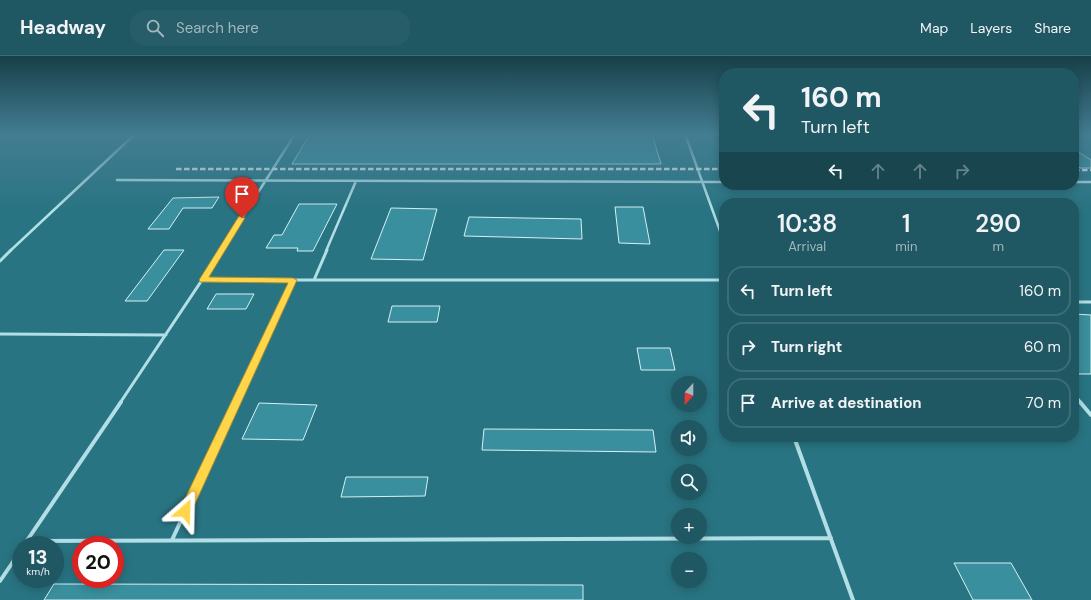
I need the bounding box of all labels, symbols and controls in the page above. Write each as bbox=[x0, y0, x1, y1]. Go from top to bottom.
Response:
search box bbox=[130, 10, 410, 46]
text: Headway bbox=[20, 15, 106, 40]
icon: search bbox=[144, 17, 166, 39]
text: Search here bbox=[176, 18, 259, 38]
text: Map bbox=[920, 19, 948, 37]
text: Layers bbox=[970, 19, 1012, 37]
text: Share bbox=[1034, 19, 1071, 37]
text: 160 m bbox=[801, 79, 882, 116]
icon: left bbox=[735, 84, 787, 136]
text: Turn left bbox=[801, 115, 870, 139]
icon: left bbox=[825, 160, 847, 182]
icon: ahead bbox=[867, 160, 889, 182]
icon: ahead bbox=[909, 160, 931, 182]
icon: right bbox=[951, 160, 973, 182]
pin bbox=[225, 177, 259, 218]
icon: arrive bbox=[231, 183, 253, 205]
text: 10:38 bbox=[777, 208, 837, 239]
text: 1 bbox=[902, 208, 910, 239]
text: 290 bbox=[975, 208, 1021, 239]
text: Arrival bbox=[788, 238, 826, 255]
text: min bbox=[895, 238, 917, 255]
text: m bbox=[992, 238, 1004, 255]
icon: left bbox=[737, 280, 759, 302]
text: Turn left bbox=[771, 281, 832, 301]
text: 160 m bbox=[1019, 281, 1061, 301]
icon: right bbox=[737, 336, 759, 358]
text: Turn right bbox=[771, 337, 842, 357]
text: 60 m bbox=[1024, 337, 1061, 357]
north arrow bbox=[671, 376, 707, 412]
map controls bbox=[671, 376, 707, 588]
icon: arrive bbox=[737, 392, 759, 414]
text: Arrive at destination bbox=[771, 393, 922, 413]
text: 70 m bbox=[1026, 393, 1061, 413]
button: sound bbox=[671, 420, 707, 456]
button: search bbox=[671, 464, 707, 500]
position arrow bbox=[164, 490, 206, 532]
button: + bbox=[671, 508, 707, 544]
speed limit sign: 20 bbox=[72, 536, 124, 588]
text: 13 bbox=[28, 544, 48, 570]
button: − bbox=[671, 552, 707, 588]
text: km/h bbox=[26, 565, 50, 578]

